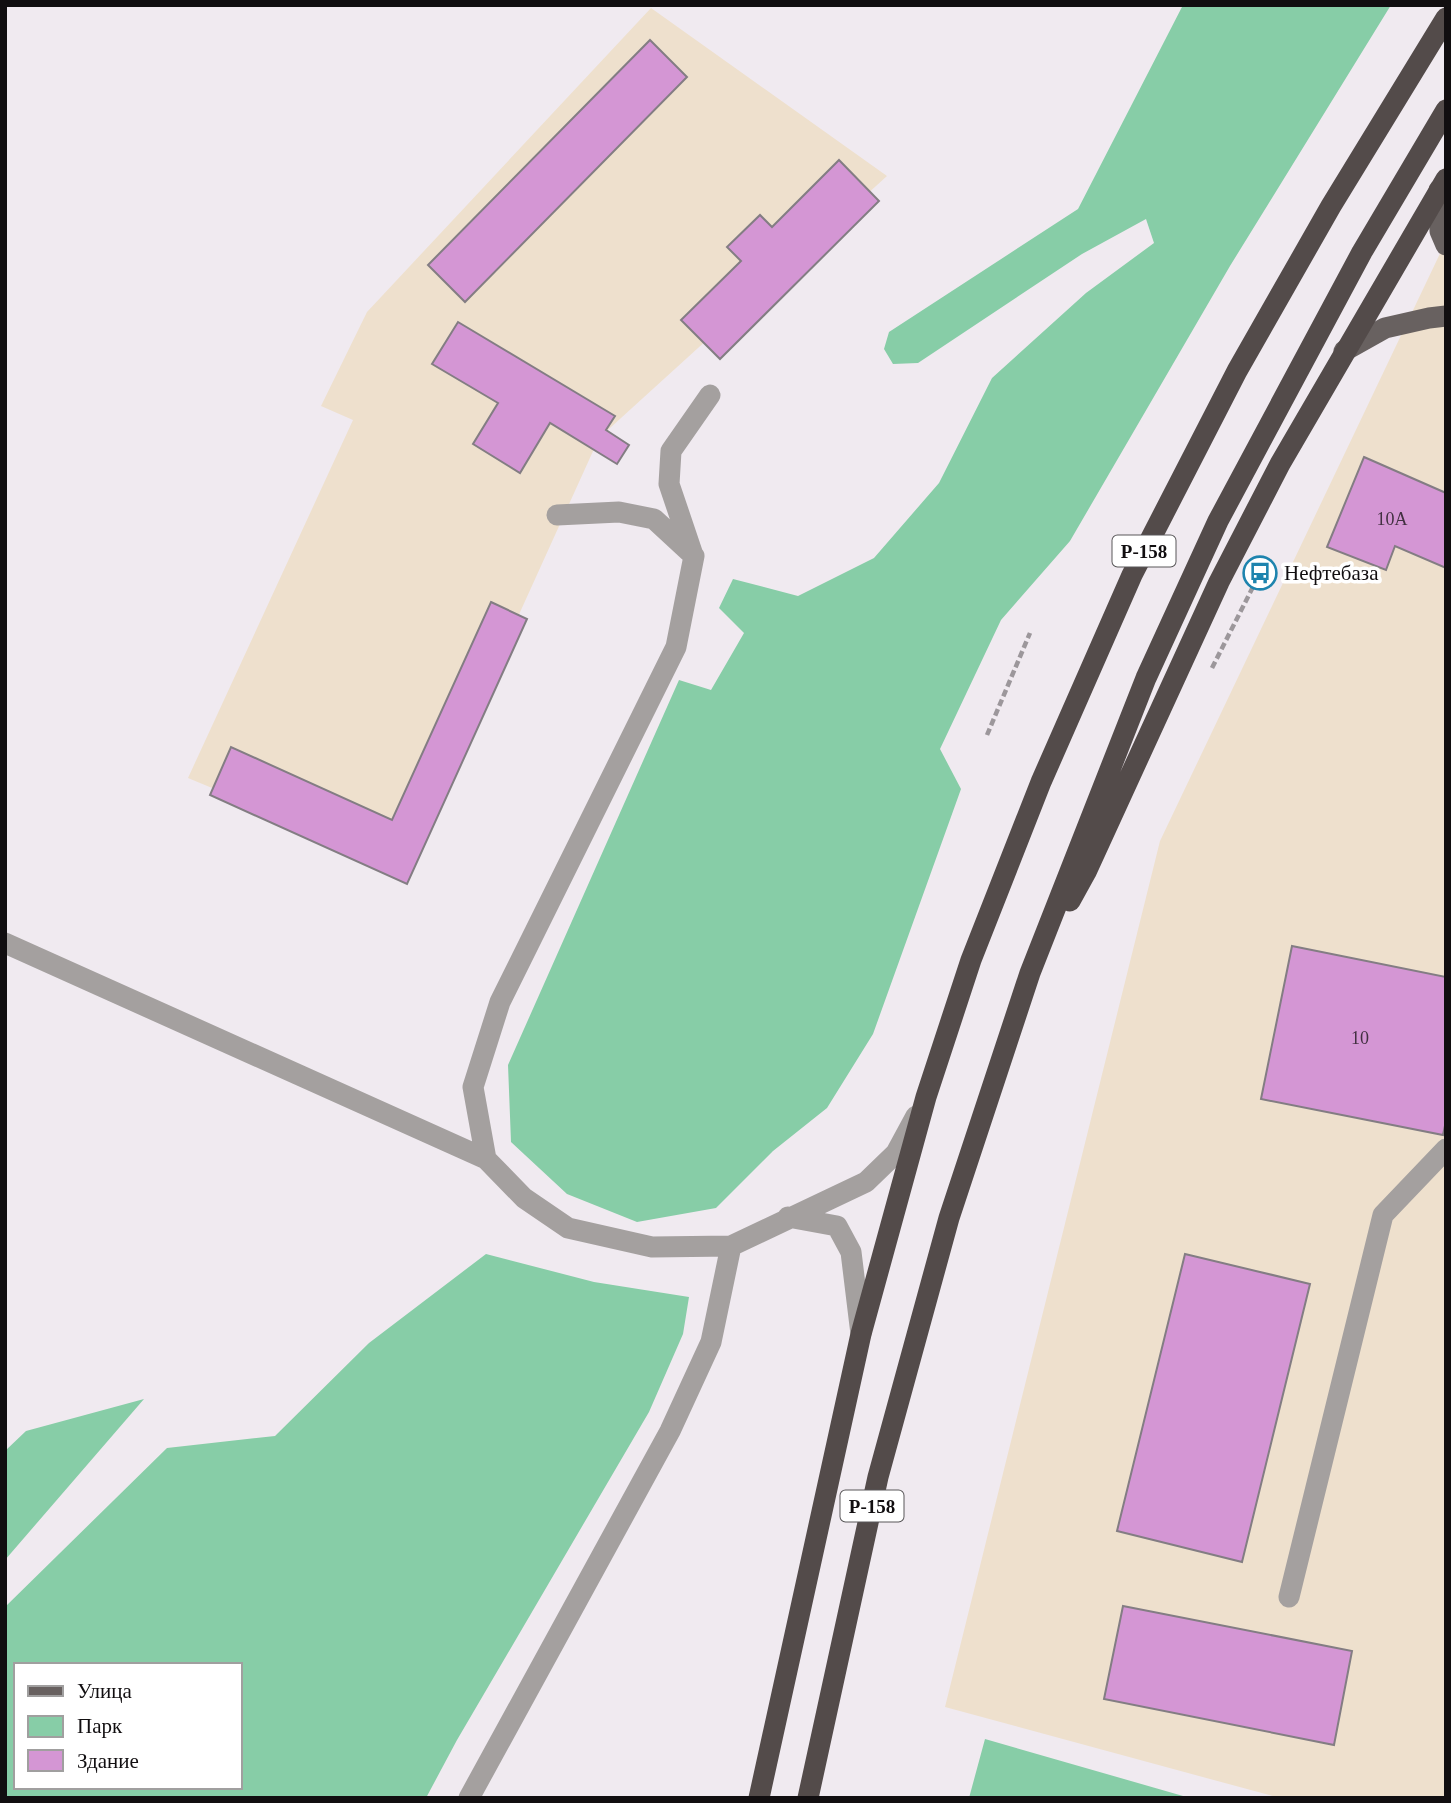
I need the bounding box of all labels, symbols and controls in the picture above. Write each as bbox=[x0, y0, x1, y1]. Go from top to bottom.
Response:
house number: 10А bbox=[1377, 509, 1408, 529]
road number: Р-158 bbox=[1112, 536, 1176, 566]
bus stop icon: Нефтебаза bbox=[1241, 554, 1279, 592]
place label: Нефтебаза bbox=[1284, 561, 1379, 585]
house number: 10 bbox=[1351, 1028, 1369, 1048]
road number: Р-158 bbox=[840, 1490, 903, 1522]
legend bbox=[14, 1663, 242, 1789]
text: Улица bbox=[77, 1679, 132, 1703]
text: Парк bbox=[77, 1714, 123, 1738]
text: Здание bbox=[77, 1749, 139, 1773]

